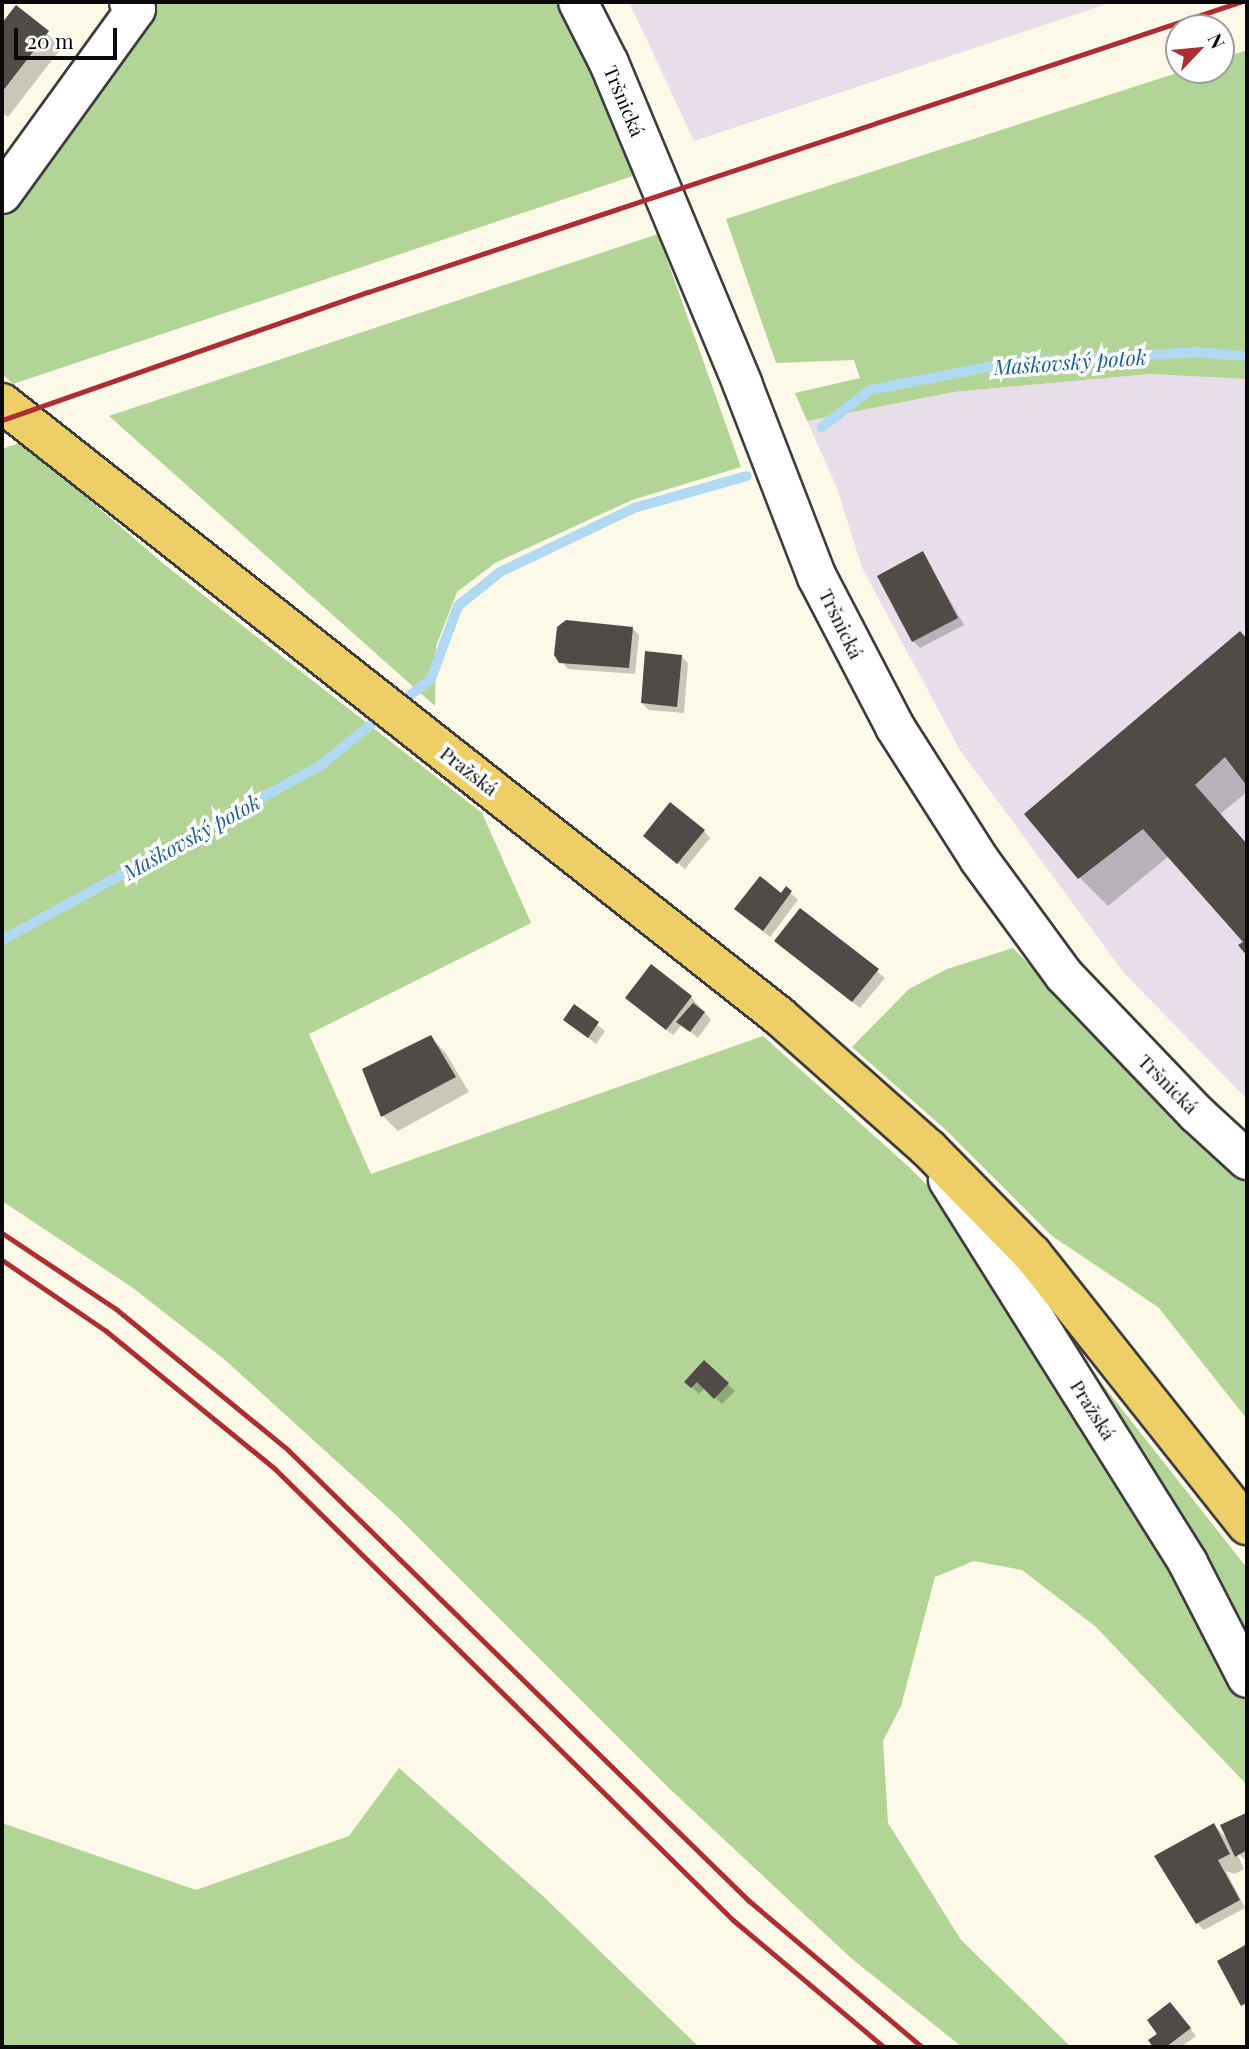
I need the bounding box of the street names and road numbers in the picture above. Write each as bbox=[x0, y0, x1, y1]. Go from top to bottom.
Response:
street label: Tršnická bbox=[599, 62, 649, 140]
street label: Tršnická bbox=[814, 585, 868, 663]
street label: Pražská bbox=[436, 742, 502, 800]
street label: Tršnická bbox=[1134, 1050, 1202, 1118]
street label: Pražská bbox=[1066, 1376, 1120, 1444]

